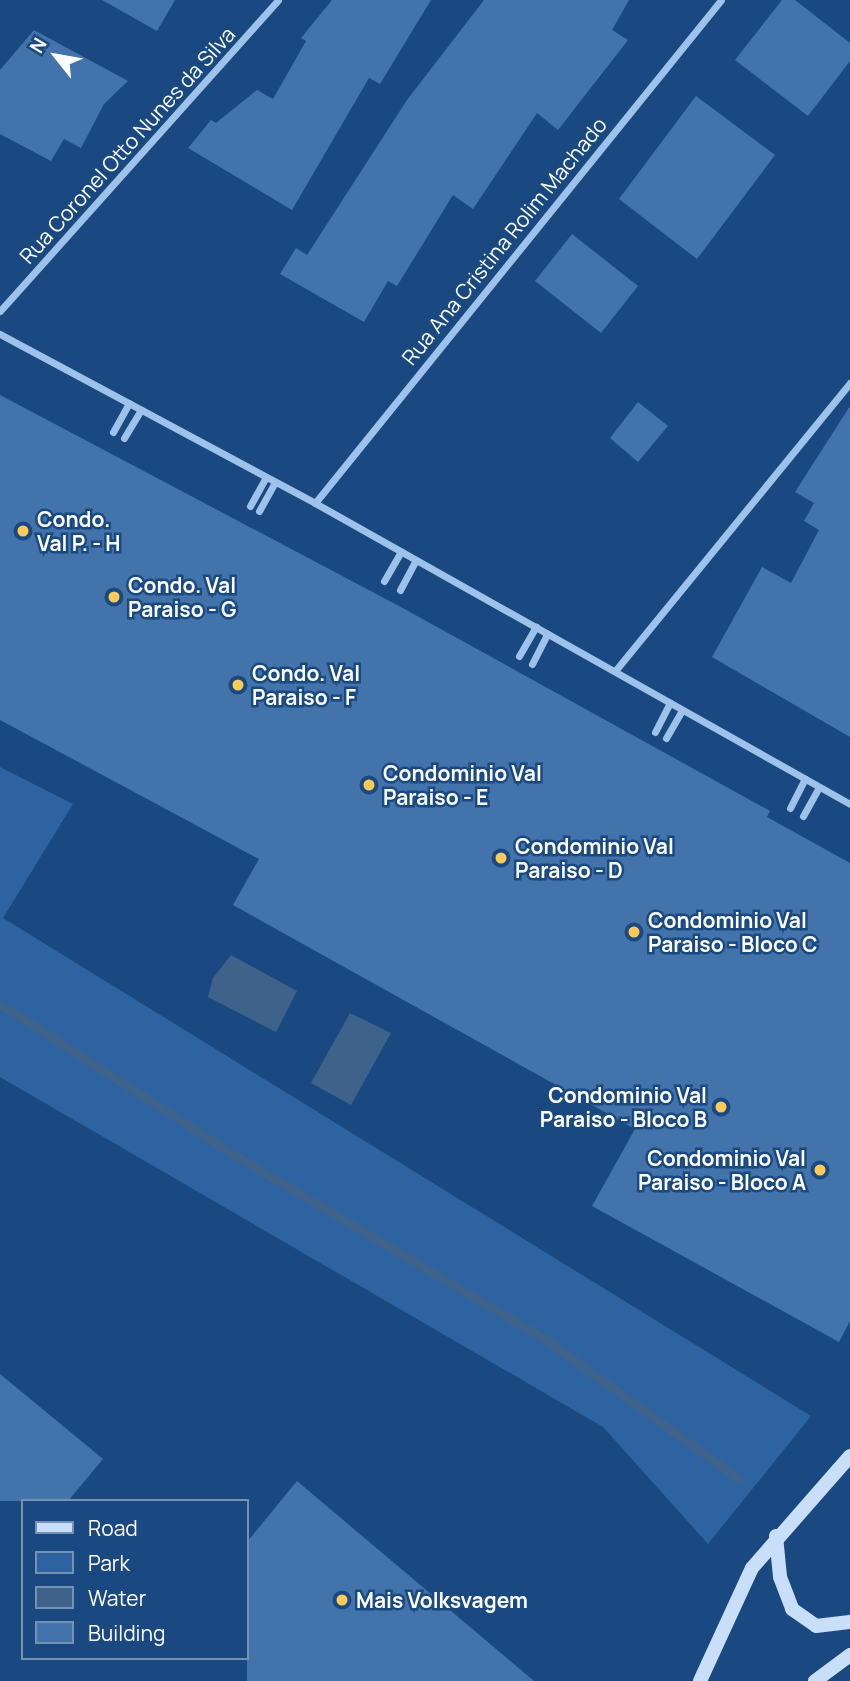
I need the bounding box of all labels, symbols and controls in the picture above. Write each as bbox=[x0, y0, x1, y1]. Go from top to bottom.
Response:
north arrow bbox=[21, 21, 91, 91]
street label: Rua Coronel Otto Nunes da Silva bbox=[14, 22, 240, 268]
street label: Rua Ana Cristina Rolim Machado bbox=[396, 112, 612, 370]
place label: Condo. Val P. - H bbox=[37, 506, 120, 556]
marker: Condo. Val P. - H bbox=[15, 523, 31, 539]
place label: Condo. Val Paraiso - G bbox=[128, 572, 236, 622]
marker: Condo. Val Paraiso - G bbox=[106, 589, 122, 605]
place label: Condo. Val Paraiso - F bbox=[252, 660, 360, 710]
marker: Condo. Val Paraiso - F bbox=[230, 677, 246, 693]
place label: Condominio Val Paraiso - E bbox=[383, 760, 542, 810]
marker: Condominio Val Paraiso - E bbox=[361, 777, 377, 793]
place label: Condominio Val Paraiso - D bbox=[515, 833, 674, 883]
marker: Condominio Val Paraiso - D bbox=[493, 850, 509, 866]
place label: Condominio Val Paraiso - Bloco C bbox=[648, 907, 817, 957]
marker: Condominio Val Paraiso - Bloco C bbox=[626, 924, 642, 940]
place label: Condominio Val Paraiso - Bloco B bbox=[540, 1082, 707, 1132]
marker: Condominio Val Paraiso - Bloco B bbox=[713, 1099, 729, 1115]
place label: Condominio Val Paraiso - Bloco A bbox=[638, 1145, 806, 1195]
marker: Condominio Val Paraiso - Bloco A bbox=[812, 1162, 828, 1178]
legend bbox=[21, 1499, 248, 1660]
text: Road bbox=[88, 1514, 138, 1542]
text: Park bbox=[88, 1549, 130, 1577]
text: Water bbox=[88, 1584, 146, 1612]
place label: Mais Volksvagem bbox=[356, 1587, 528, 1613]
marker: Mais Volksvagem bbox=[334, 1592, 350, 1608]
text: Building bbox=[88, 1619, 165, 1647]

